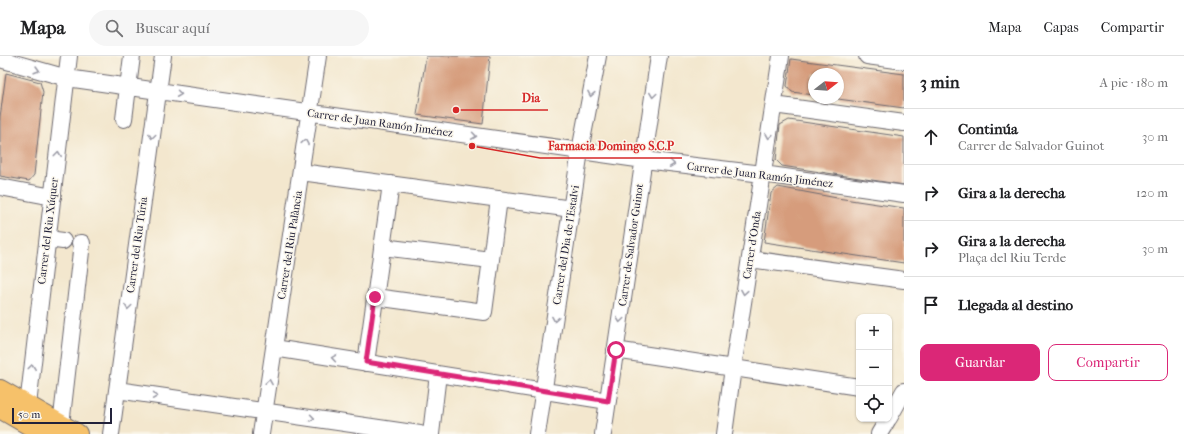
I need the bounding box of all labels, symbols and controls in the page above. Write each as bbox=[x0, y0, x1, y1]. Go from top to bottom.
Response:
search box bbox=[89, 10, 369, 46]
text: Mapa bbox=[20, 17, 65, 39]
icon: search bbox=[103, 17, 125, 39]
text: Buscar aquí bbox=[135, 19, 210, 37]
text: Mapa bbox=[988, 19, 1022, 36]
text: Capas bbox=[1044, 19, 1079, 36]
text: Compartir bbox=[1101, 19, 1164, 36]
one-way arrow bbox=[34, 65, 41, 74]
north arrow bbox=[808, 68, 844, 104]
text: 3 min bbox=[920, 72, 960, 92]
text: A pie · 180 m bbox=[1099, 75, 1168, 90]
callout: Dia bbox=[514, 86, 548, 110]
one-way arrow bbox=[176, 89, 182, 98]
text: Dia bbox=[522, 91, 541, 105]
one-way arrow bbox=[587, 91, 596, 97]
one-way arrow bbox=[649, 92, 658, 98]
street label: Carrer de Juan Ramón Jiménez bbox=[306, 106, 454, 140]
text: Continúa bbox=[958, 120, 1018, 138]
icon: ahead bbox=[920, 126, 942, 148]
text: 30 m bbox=[1142, 129, 1168, 144]
one-way arrow bbox=[471, 131, 477, 140]
one-way arrow bbox=[148, 133, 157, 139]
one-way arrow bbox=[765, 133, 774, 139]
callout: Farmacia Domingo S.C.P bbox=[540, 134, 682, 158]
text: Carrer de Salvador Guinot bbox=[958, 138, 1104, 153]
one-way arrow bbox=[300, 139, 309, 145]
text: Farmacia Domingo S.C.P bbox=[547, 139, 675, 154]
one-way arrow bbox=[53, 151, 62, 157]
one-way arrow bbox=[669, 159, 675, 168]
street label: Carrer de Juan Ramón Jiménez bbox=[686, 160, 834, 190]
street label: Carrer del Riu Xúquer bbox=[35, 177, 61, 285]
icon: right bbox=[920, 182, 942, 204]
street label: Carrer de Salvador Guinot bbox=[616, 183, 646, 307]
street label: Carrer del Dia de l'Estalvi bbox=[550, 184, 582, 306]
text: Gira a la derecha bbox=[958, 184, 1065, 202]
text: 120 m bbox=[1136, 185, 1168, 200]
street label: Carrer del Riu Palància bbox=[275, 189, 305, 300]
street label: Carrer del Riu Túria bbox=[124, 195, 150, 294]
street label: Carrer d'Onda bbox=[740, 209, 764, 280]
text: Gira a la derecha bbox=[958, 232, 1065, 250]
icon: right bbox=[920, 238, 942, 260]
text: 30 m bbox=[1142, 241, 1168, 256]
text: Plaça del Riu Terde bbox=[958, 250, 1066, 265]
route end bbox=[366, 288, 384, 306]
one-way arrow bbox=[740, 289, 749, 295]
icon: arrive bbox=[920, 294, 942, 316]
text: Llegada al destino bbox=[958, 296, 1073, 314]
one-way arrow bbox=[124, 304, 133, 310]
map controls bbox=[856, 314, 892, 422]
button: + bbox=[856, 314, 892, 350]
one-way arrow bbox=[551, 316, 560, 323]
one-way arrow bbox=[616, 317, 625, 323]
route start bbox=[607, 341, 625, 359]
button: Guardar bbox=[920, 344, 1040, 381]
button: Compartir bbox=[1048, 344, 1168, 381]
button: − bbox=[856, 350, 892, 386]
one-way arrow bbox=[331, 354, 337, 362]
one-way arrow bbox=[27, 364, 36, 370]
one-way arrow bbox=[264, 379, 273, 385]
button: locate bbox=[856, 386, 892, 422]
one-way arrow bbox=[152, 391, 158, 400]
scale bar bbox=[12, 406, 112, 425]
text: 50 m bbox=[18, 408, 40, 421]
one-way arrow bbox=[309, 413, 315, 422]

